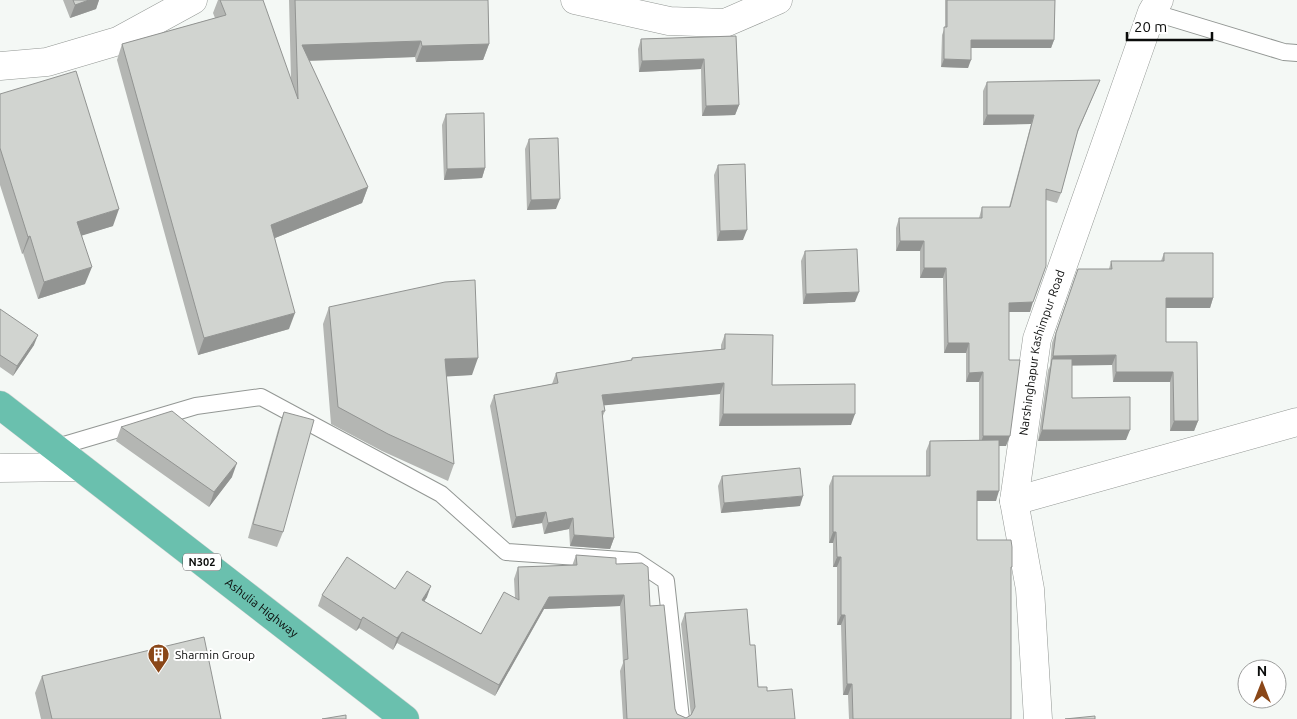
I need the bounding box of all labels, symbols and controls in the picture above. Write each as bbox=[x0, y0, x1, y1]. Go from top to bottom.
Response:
scale bar bbox=[1127, 10, 1212, 42]
text: 20 m bbox=[1134, 18, 1167, 35]
street label: Narshinghapur Kashimpur Road bbox=[1016, 268, 1067, 436]
road number: N302 bbox=[183, 554, 221, 570]
street label: Ashulia Highway bbox=[223, 575, 301, 640]
building icon: Sharmin Group bbox=[147, 643, 171, 674]
place label: Sharmin Group bbox=[175, 648, 255, 661]
north arrow bbox=[1237, 659, 1287, 709]
text: N bbox=[1257, 663, 1267, 679]

